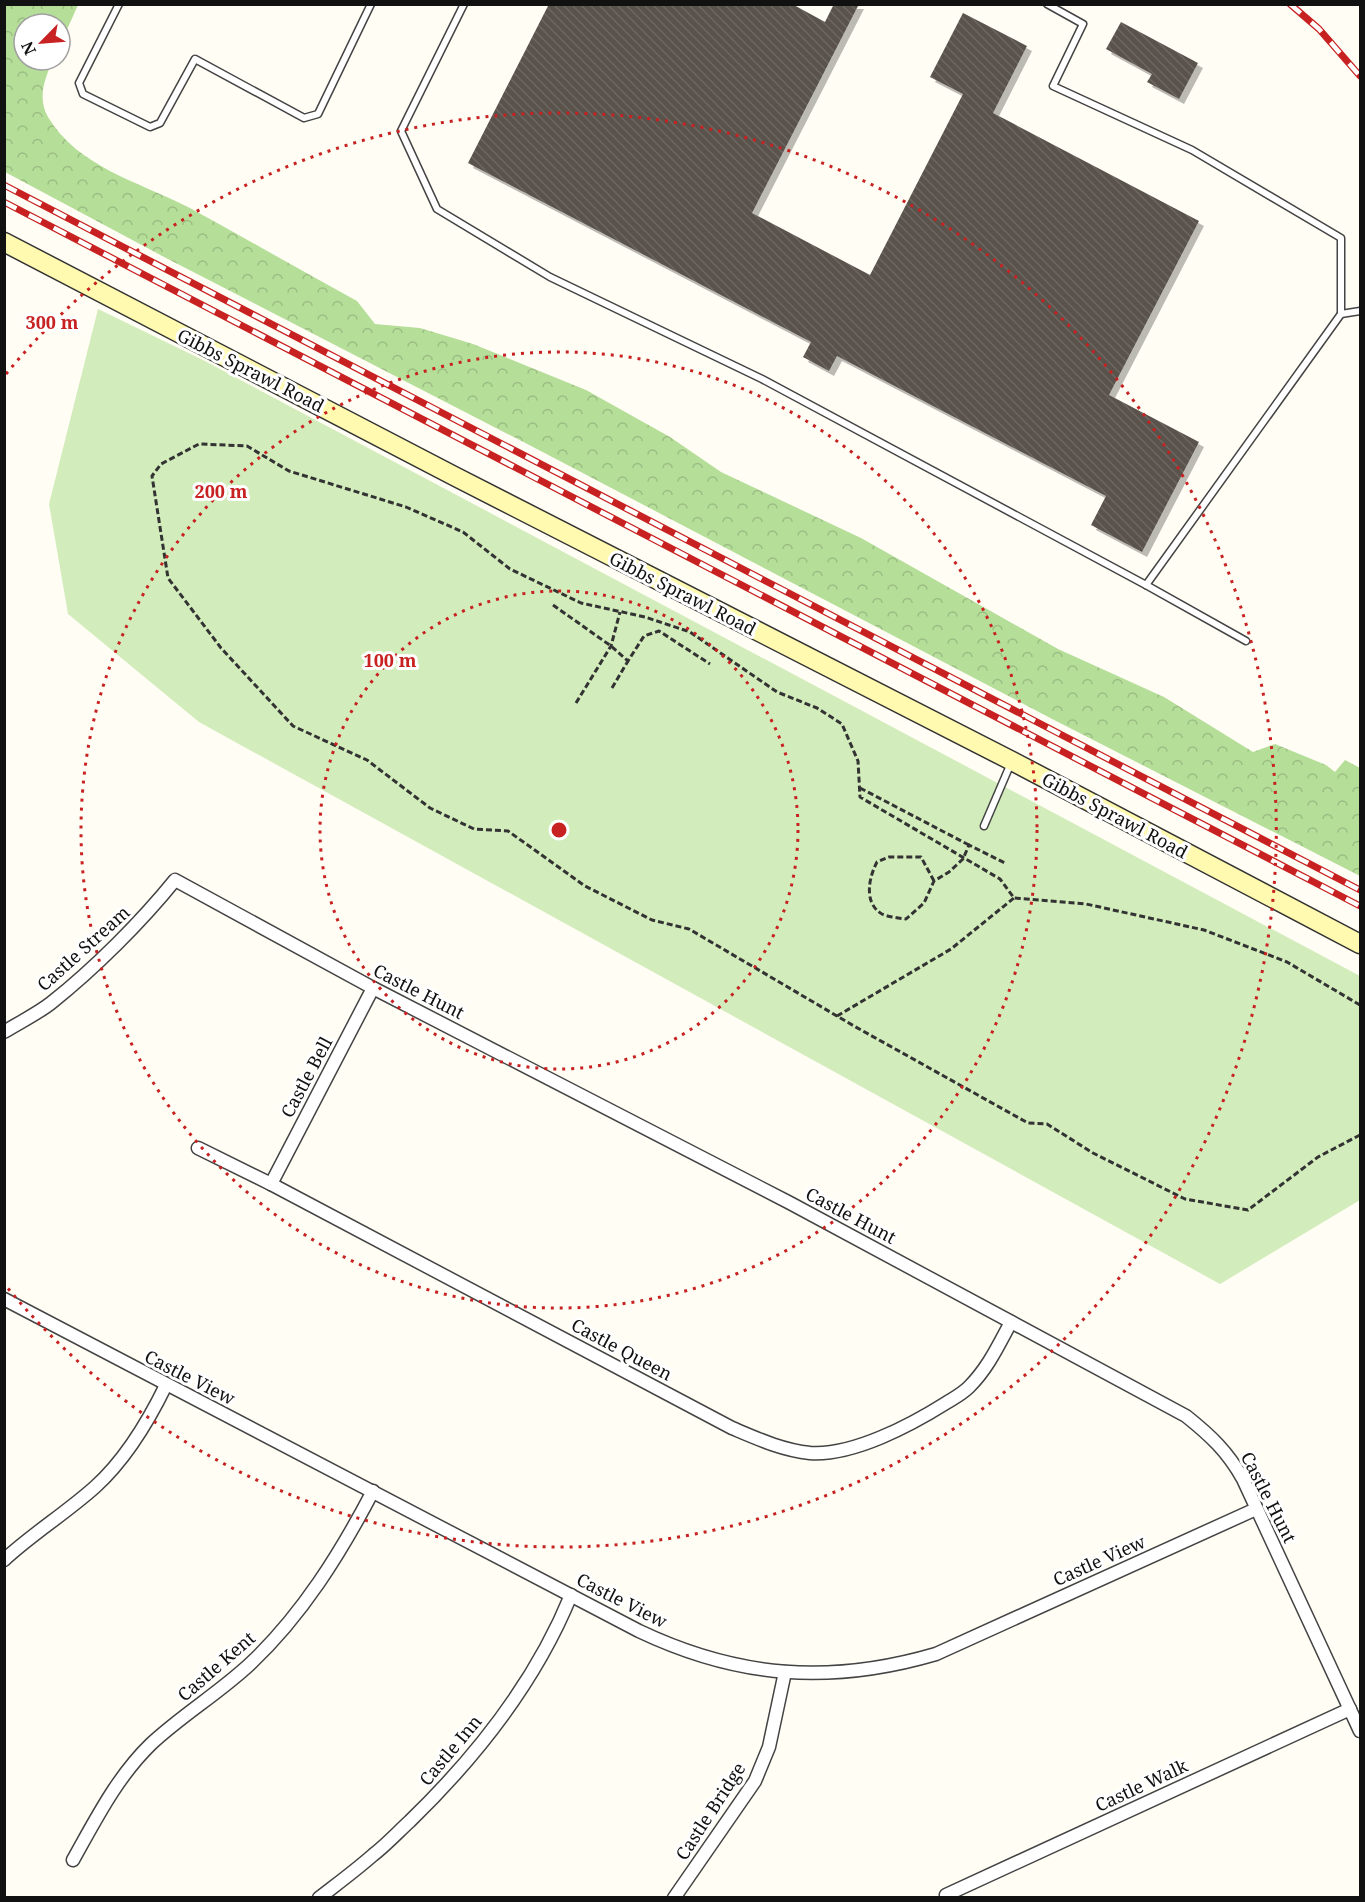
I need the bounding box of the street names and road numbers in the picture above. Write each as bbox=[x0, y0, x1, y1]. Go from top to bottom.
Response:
street label: Gibbs Sprawl Road bbox=[173, 323, 329, 417]
street label: Gibbs Sprawl Road bbox=[605, 546, 761, 640]
street label: Gibbs Sprawl Road bbox=[1038, 766, 1192, 864]
street label: Castle Stream bbox=[32, 900, 134, 996]
street label: Castle Hunt bbox=[369, 958, 469, 1024]
street label: Castle Bell bbox=[275, 1032, 337, 1122]
street label: Castle Hunt bbox=[802, 1181, 900, 1249]
street label: Castle Queen bbox=[567, 1312, 677, 1386]
street label: Castle View bbox=[141, 1344, 240, 1410]
street label: Castle Hunt bbox=[1236, 1447, 1302, 1547]
street label: Castle View bbox=[1049, 1529, 1149, 1591]
street label: Castle View bbox=[573, 1567, 672, 1633]
street label: Castle Kent bbox=[172, 1626, 260, 1706]
street label: Castle Inn bbox=[413, 1709, 487, 1790]
street label: Castle Walk bbox=[1091, 1753, 1192, 1817]
street label: Castle Bridge bbox=[669, 1758, 751, 1864]

